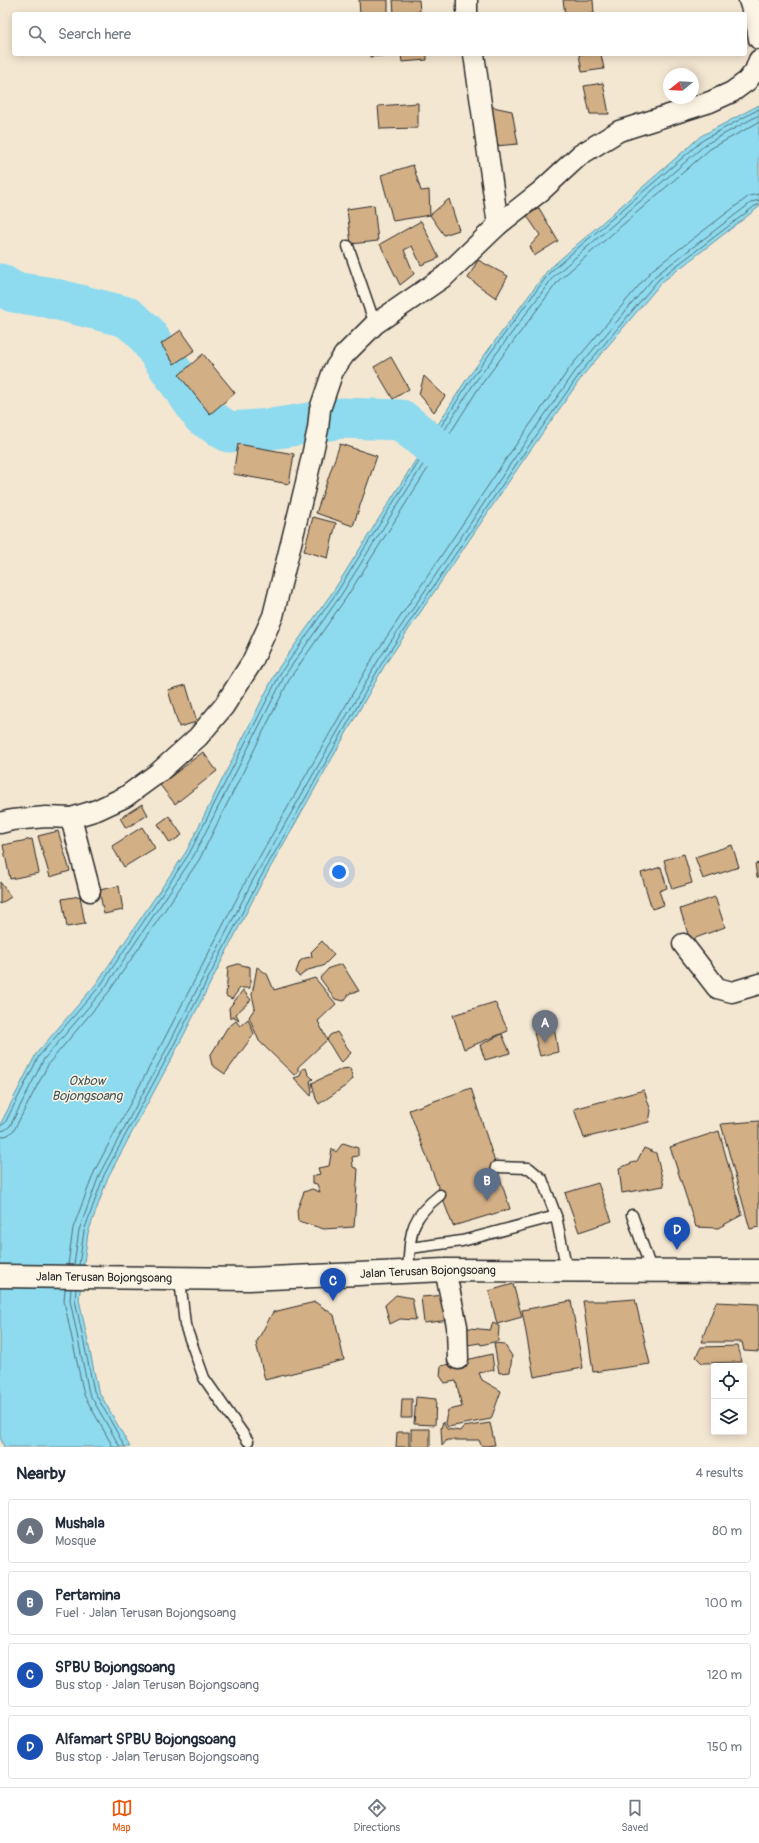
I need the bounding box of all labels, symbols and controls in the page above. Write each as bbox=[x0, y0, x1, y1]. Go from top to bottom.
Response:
search box bbox=[12, 12, 747, 56]
icon: search bbox=[26, 23, 48, 45]
text: Search here bbox=[58, 25, 131, 44]
north arrow bbox=[663, 68, 699, 104]
your location bbox=[329, 862, 349, 882]
pin: A bbox=[532, 1010, 558, 1043]
water label: Oxbow Bojongsoang bbox=[52, 1073, 124, 1104]
pin: B bbox=[474, 1168, 500, 1201]
pin: D bbox=[664, 1217, 690, 1250]
street label: Jalan Terusan Bojongsoang bbox=[359, 1262, 496, 1281]
pin: C bbox=[320, 1268, 346, 1301]
street label: Jalan Terusan Bojongsoang bbox=[36, 1269, 172, 1286]
map controls bbox=[711, 1363, 747, 1435]
button: locate bbox=[711, 1363, 747, 1399]
button: layers bbox=[711, 1399, 747, 1435]
text: Nearby bbox=[16, 1463, 65, 1484]
text: 4 results bbox=[696, 1465, 743, 1481]
text: Mushala bbox=[55, 1514, 105, 1533]
text: A bbox=[26, 1523, 34, 1539]
text: 80 m bbox=[712, 1523, 742, 1539]
text: Mosque bbox=[55, 1533, 96, 1549]
text: Pertamina bbox=[55, 1586, 120, 1605]
text: B bbox=[26, 1595, 34, 1611]
text: 100 m bbox=[705, 1595, 742, 1611]
text: Fuel · Jalan Terusan Bojongsoang bbox=[55, 1605, 236, 1621]
text: SPBU Bojongsoang bbox=[55, 1658, 175, 1677]
text: C bbox=[26, 1667, 34, 1683]
text: 120 m bbox=[706, 1667, 742, 1683]
text: Bus stop · Jalan Terusan Bojongsoang bbox=[55, 1677, 259, 1693]
text: Alfamart SPBU Bojongsoang bbox=[55, 1730, 236, 1749]
text: D bbox=[26, 1739, 34, 1755]
text: 150 m bbox=[707, 1739, 742, 1755]
text: Bus stop · Jalan Terusan Bojongsoang bbox=[55, 1749, 259, 1765]
tab: Map bbox=[111, 1797, 133, 1834]
tab: Directions bbox=[354, 1797, 400, 1834]
tab: Saved bbox=[621, 1797, 648, 1834]

